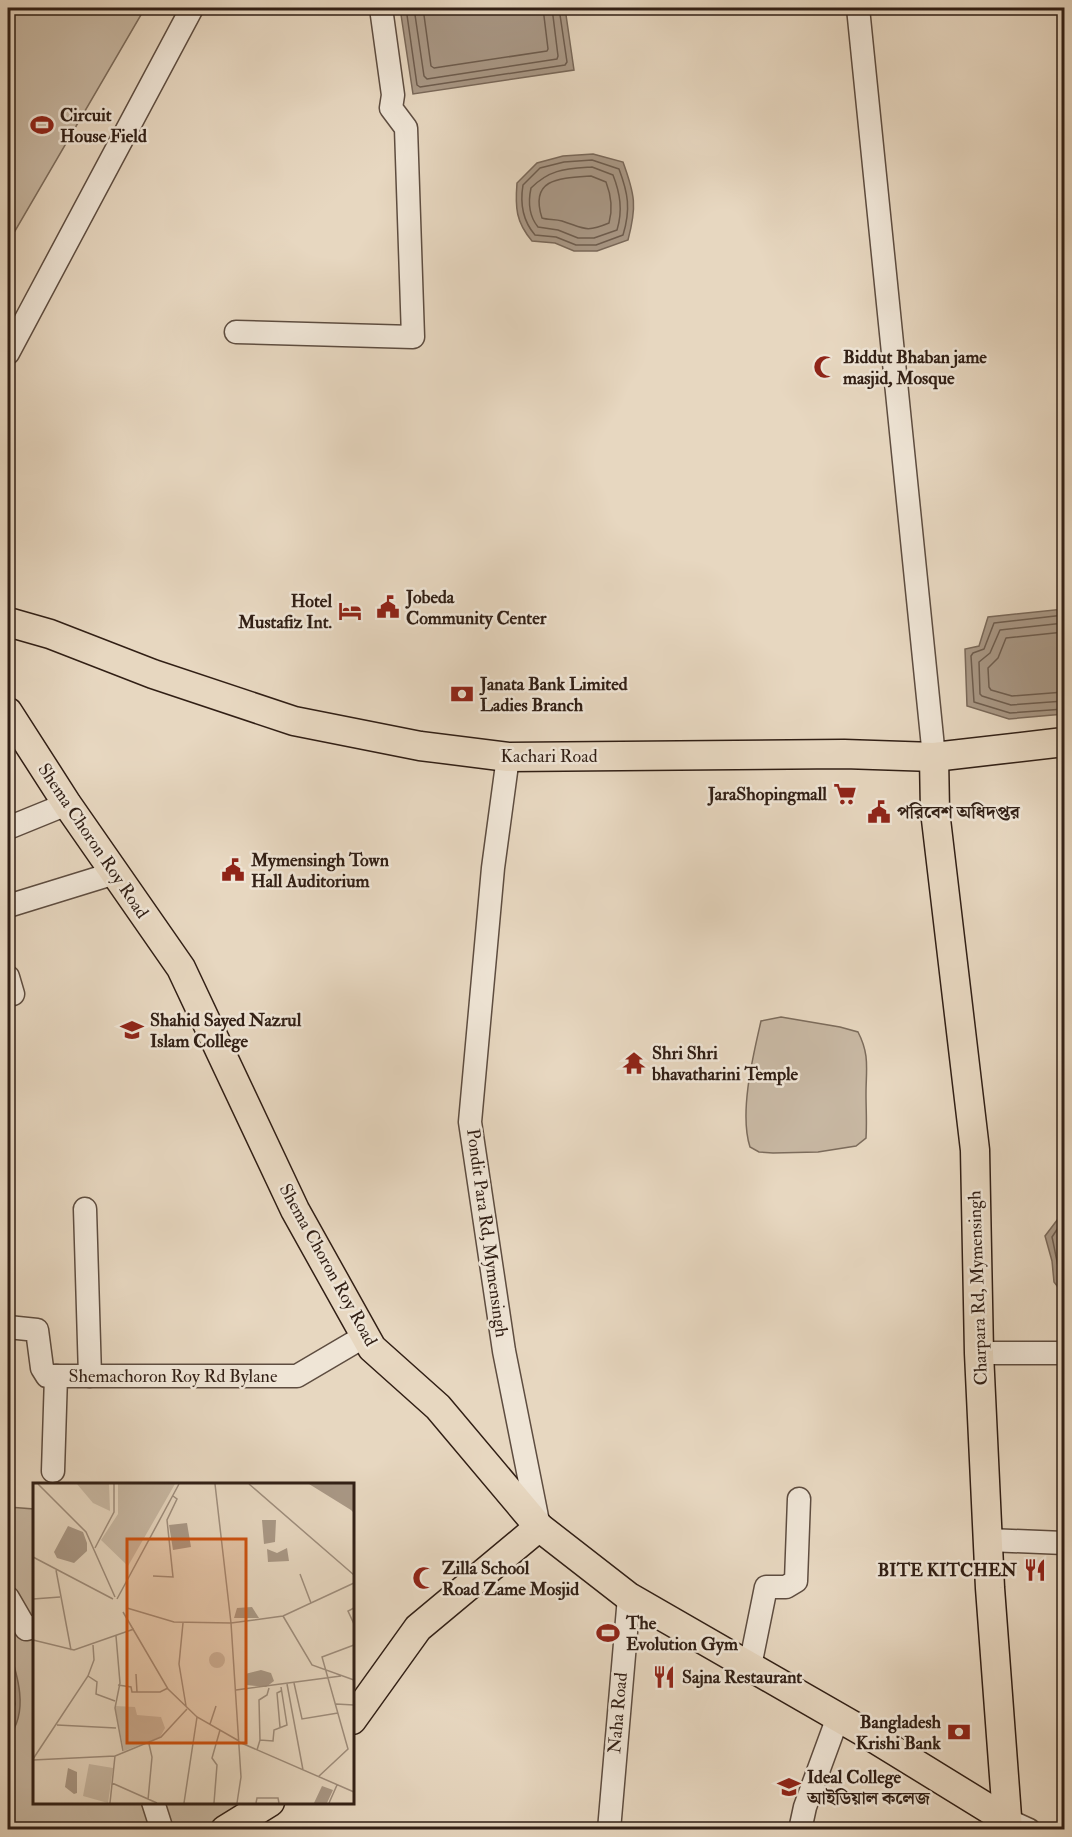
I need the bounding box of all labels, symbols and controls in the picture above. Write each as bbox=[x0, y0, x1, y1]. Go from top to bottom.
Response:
place label: Circuit House Field bbox=[60, 104, 147, 148]
sports icon: Circuit House Field bbox=[29, 112, 55, 138]
place label: Biddut Bhaban jame masjid, Mosque bbox=[843, 346, 987, 390]
mosque icon: Biddut Bhaban jame masjid, Mosque bbox=[812, 354, 838, 380]
place label: Jobeda Community Center bbox=[405, 586, 547, 630]
place label: Hotel Mustafiz Int. bbox=[237, 590, 332, 634]
public building icon: Jobeda Community Center bbox=[375, 594, 401, 620]
hotel icon: Hotel Mustafiz Int. bbox=[337, 598, 363, 624]
place label: Janata Bank Limited Ladies Branch bbox=[479, 673, 628, 717]
bank icon: Janata Bank Limited Ladies Branch bbox=[449, 681, 475, 707]
street label: Kachari Road bbox=[501, 745, 598, 768]
street label: Shema Choron Roy Road bbox=[32, 759, 154, 923]
supermarket icon: JaraShopingmall bbox=[832, 781, 858, 807]
place label: JaraShopingmall bbox=[707, 783, 827, 806]
public building icon: পরিবেশ অধিদপ্তর bbox=[866, 799, 892, 825]
place label: পরিবেশ অধিদপ্তর bbox=[897, 801, 1021, 824]
place label: Mymensingh Town Hall Auditorium bbox=[250, 849, 390, 893]
public building icon: Mymensingh Town Hall Auditorium bbox=[220, 857, 246, 883]
place label: Shahid Sayed Nazrul Islam College bbox=[150, 1009, 302, 1053]
school or university icon: Shahid Sayed Nazrul Islam College bbox=[119, 1017, 145, 1043]
place label: Shri Shri bhavatharini Temple bbox=[651, 1042, 798, 1086]
temple icon: Shri Shri bhavatharini Temple bbox=[621, 1050, 647, 1076]
street label: Pondit Para Rd, Mymensingh bbox=[461, 1127, 513, 1339]
street label: Shema Choron Roy Road bbox=[274, 1180, 382, 1350]
street label: Charpara Rd, Mymensingh bbox=[963, 1190, 993, 1386]
street label: Shemachoron Roy Rd Bylane bbox=[69, 1365, 278, 1388]
inset map bbox=[33, 1483, 354, 1804]
place label: Zilla School Road Zame Mosjid bbox=[442, 1557, 579, 1601]
restaurant icon: BITE KITCHEN bbox=[1022, 1557, 1048, 1583]
place label: BITE KITCHEN bbox=[878, 1559, 1018, 1582]
mosque icon: Zilla School Road Zame Mosjid bbox=[411, 1565, 437, 1591]
place label: The Evolution Gym bbox=[625, 1612, 739, 1656]
sports icon: The Evolution Gym bbox=[595, 1620, 621, 1646]
restaurant icon: Sajna Restaurant bbox=[651, 1664, 677, 1690]
place label: Sajna Restaurant bbox=[682, 1666, 802, 1689]
street label: Naha Road bbox=[603, 1671, 633, 1755]
place label: Bangladesh Krishi Bank bbox=[856, 1711, 942, 1755]
bank icon: Bangladesh Krishi Bank bbox=[946, 1719, 972, 1745]
place label: Ideal College আইডিয়াল কলেজ bbox=[806, 1766, 931, 1810]
school or university icon: Ideal College আইডিয়াল কলেজ bbox=[776, 1774, 802, 1800]

